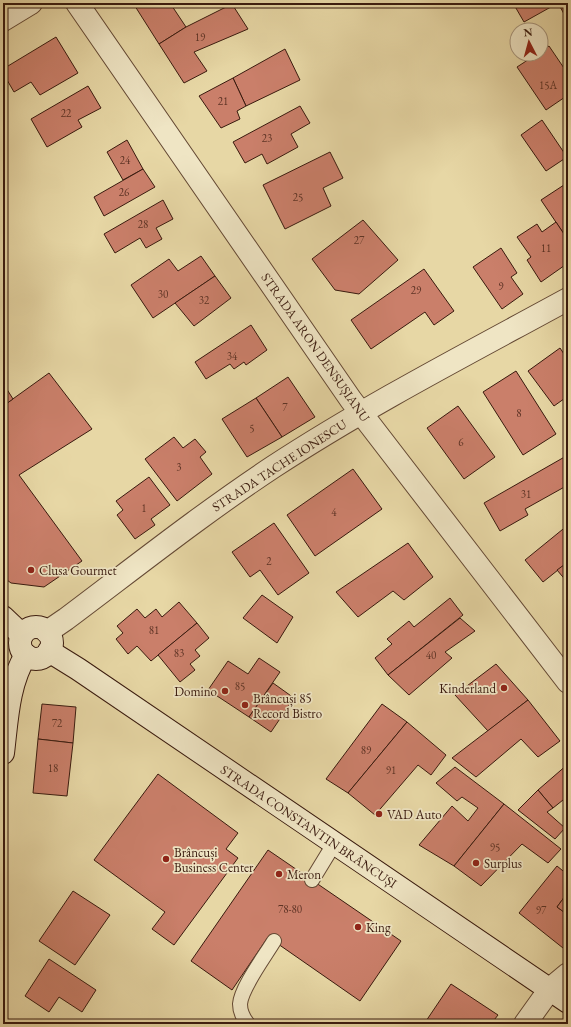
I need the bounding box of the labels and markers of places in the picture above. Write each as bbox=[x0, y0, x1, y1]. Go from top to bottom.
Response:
place label: Clusa Gourmet bbox=[39, 562, 117, 579]
marker: Clusa Gourmet bbox=[26, 565, 36, 575]
place label: Kinderland bbox=[439, 680, 496, 697]
place label: Domino bbox=[174, 683, 217, 700]
marker: Kinderland bbox=[499, 683, 509, 693]
marker: Domino bbox=[220, 686, 230, 696]
place label: Brâncuși 85 Record Bistro bbox=[253, 690, 322, 722]
marker: Brâncuși 85 Record Bistro bbox=[240, 700, 250, 710]
place label: VAD Auto bbox=[387, 806, 442, 823]
marker: VAD Auto bbox=[374, 809, 384, 819]
place label: Brâncuși Business Center bbox=[174, 844, 254, 876]
marker: Brâncuși Business Center bbox=[161, 854, 171, 864]
place label: Surplus bbox=[484, 855, 522, 872]
marker: Surplus bbox=[471, 858, 481, 868]
place label: Meron bbox=[287, 866, 321, 883]
marker: Meron bbox=[274, 869, 284, 879]
place label: King bbox=[366, 919, 391, 936]
marker: King bbox=[353, 922, 363, 932]

